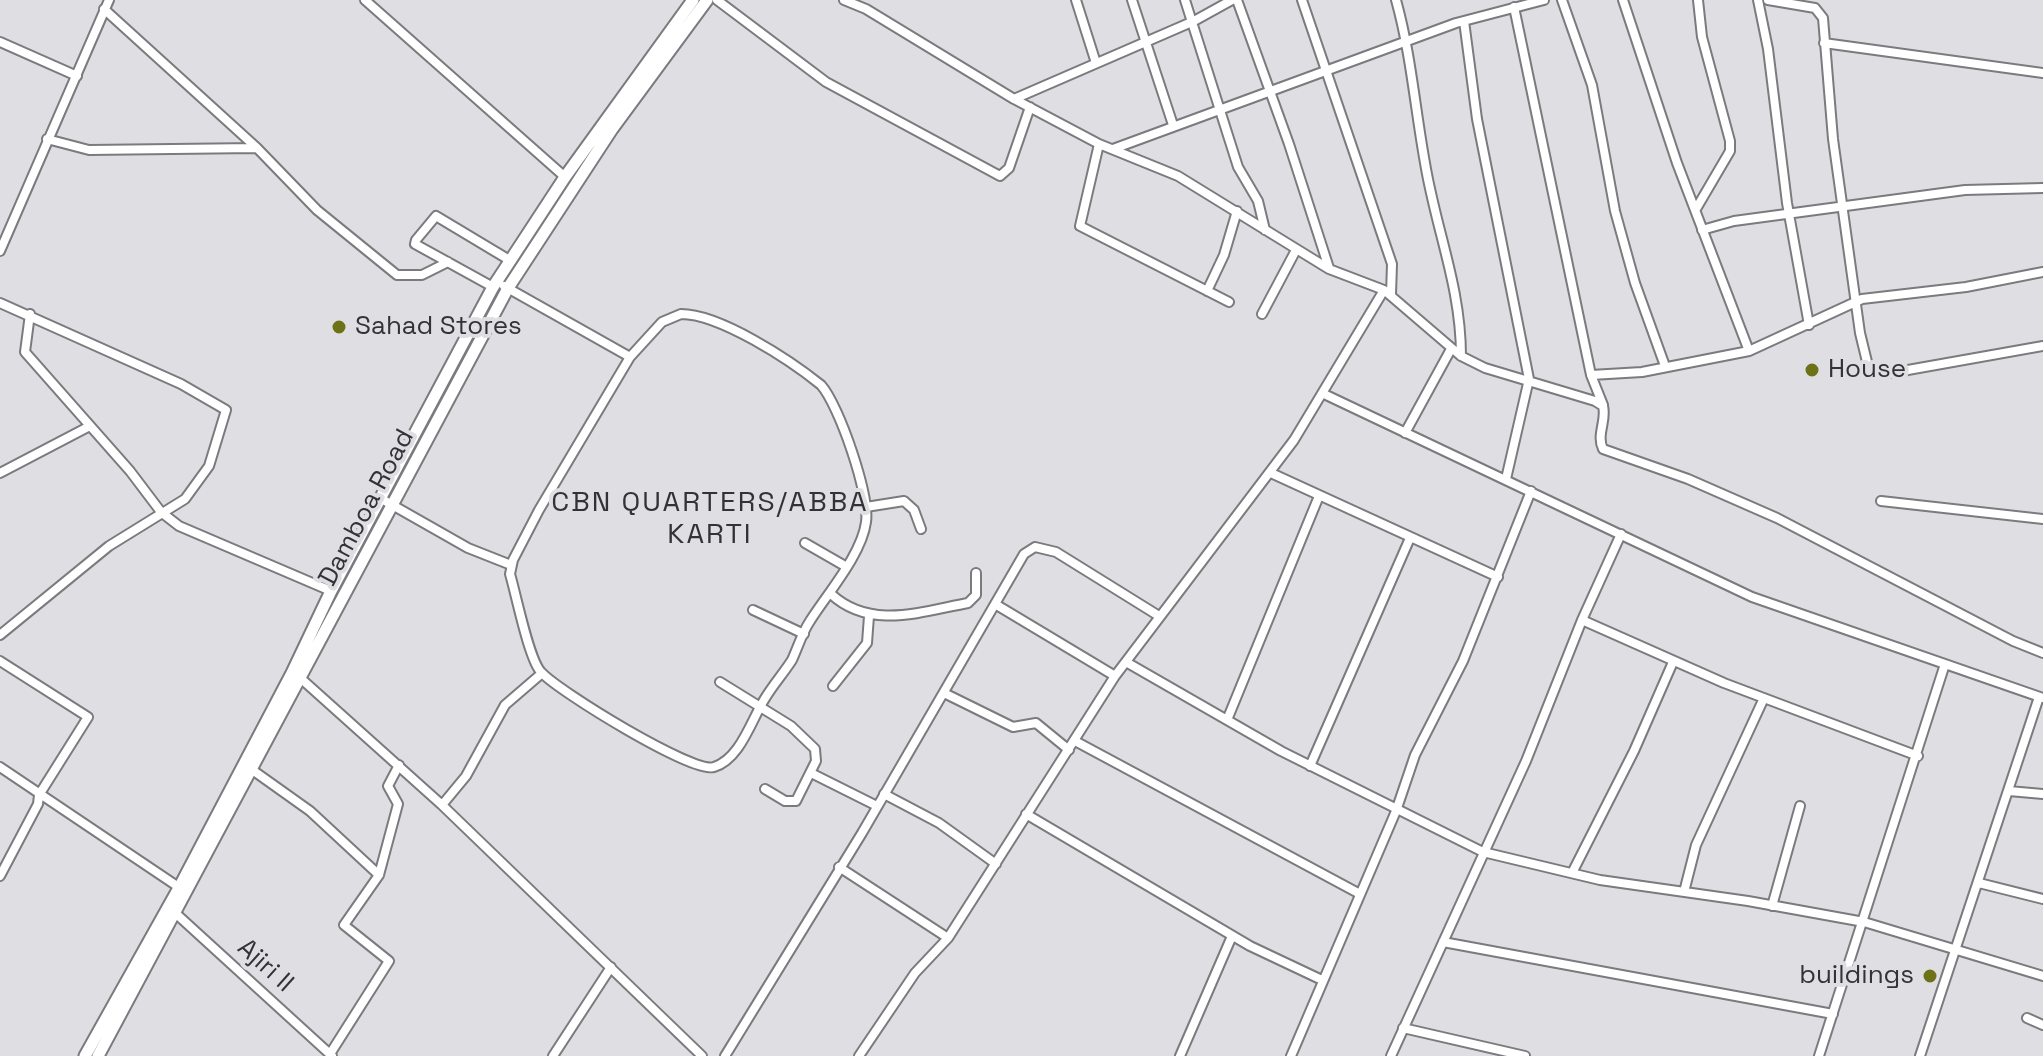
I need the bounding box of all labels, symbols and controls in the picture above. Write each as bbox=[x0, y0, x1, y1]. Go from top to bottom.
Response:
place label: Sahad Stores bbox=[355, 311, 522, 343]
marker: Sahad Stores bbox=[330, 318, 348, 336]
place label: House bbox=[1828, 354, 1906, 386]
marker: House bbox=[1803, 361, 1821, 379]
street label: Damboa Road bbox=[313, 424, 421, 592]
district label: CBN QUARTERS/ABBA KARTI bbox=[551, 486, 869, 552]
street label: Ajiri II bbox=[231, 933, 299, 999]
place label: buildings bbox=[1799, 960, 1914, 992]
marker: buildings bbox=[1921, 967, 1939, 985]

